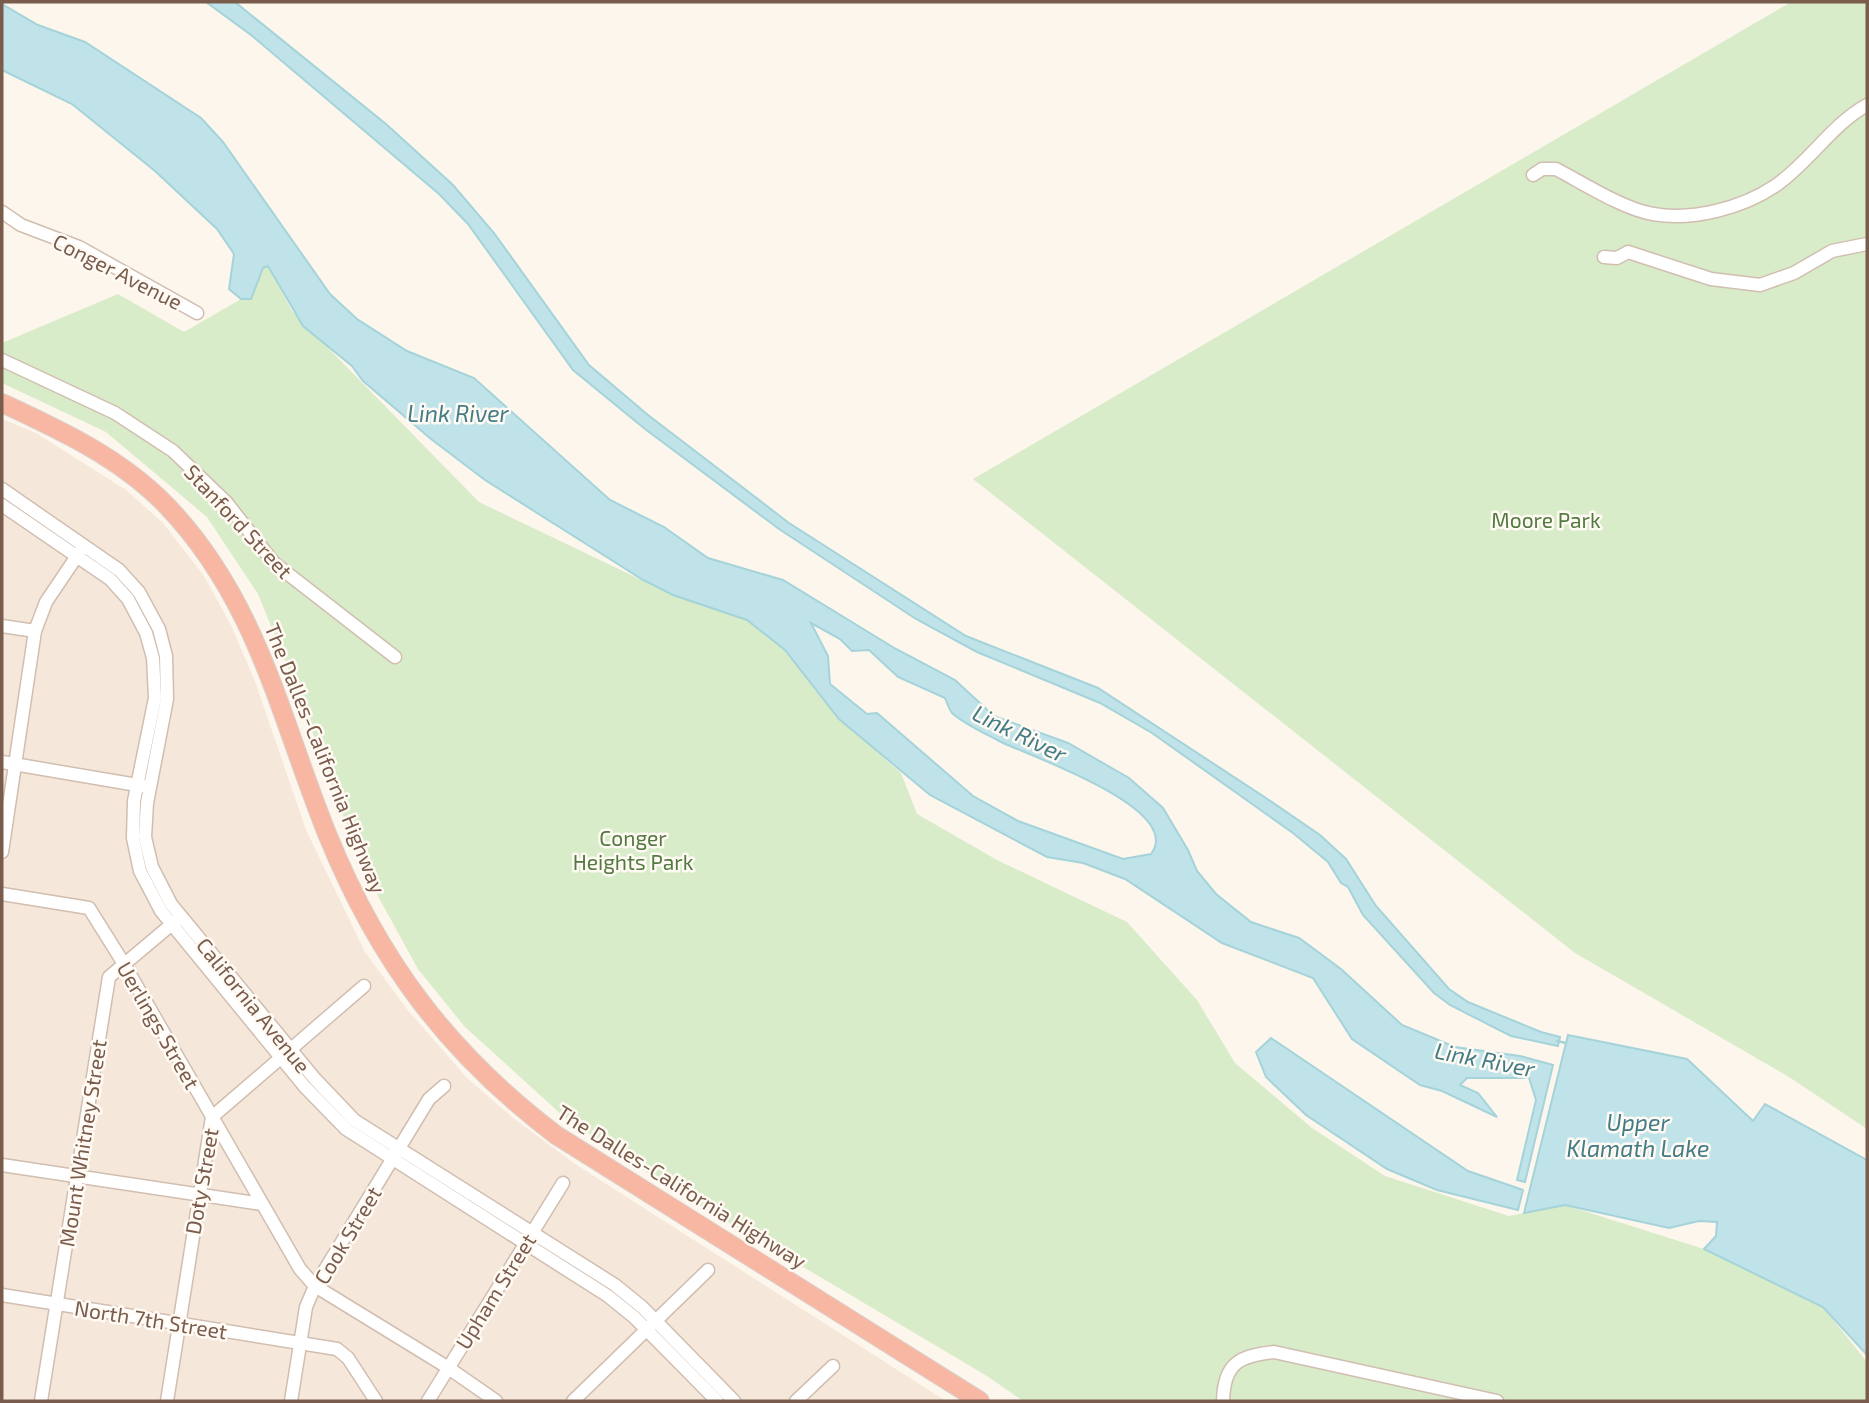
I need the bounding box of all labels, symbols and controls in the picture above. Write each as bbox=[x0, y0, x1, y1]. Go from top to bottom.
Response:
street label: Conger Avenue bbox=[49, 228, 187, 314]
water label: Link River bbox=[407, 399, 510, 427]
street label: Stanford Street bbox=[180, 459, 298, 583]
park label: Moore Park bbox=[1491, 507, 1601, 532]
street label: The Dalles-California Highway bbox=[260, 619, 392, 897]
water label: Link River bbox=[968, 698, 1072, 768]
park label: Conger Heights Park bbox=[573, 825, 694, 874]
street label: California Avenue bbox=[192, 932, 316, 1078]
street label: Uerlings Street bbox=[112, 957, 206, 1093]
water label: Link River bbox=[1433, 1036, 1538, 1083]
street label: Mount Whitney Street bbox=[53, 1038, 111, 1248]
street label: The Dalles-California Highway bbox=[553, 1099, 811, 1273]
water label: Upper Klamath Lake bbox=[1567, 1108, 1709, 1162]
street label: Doty Street bbox=[179, 1126, 223, 1236]
street label: Cook Street bbox=[308, 1182, 386, 1288]
street label: Upham Street bbox=[450, 1229, 540, 1353]
street label: North 7th Street bbox=[73, 1295, 229, 1343]

